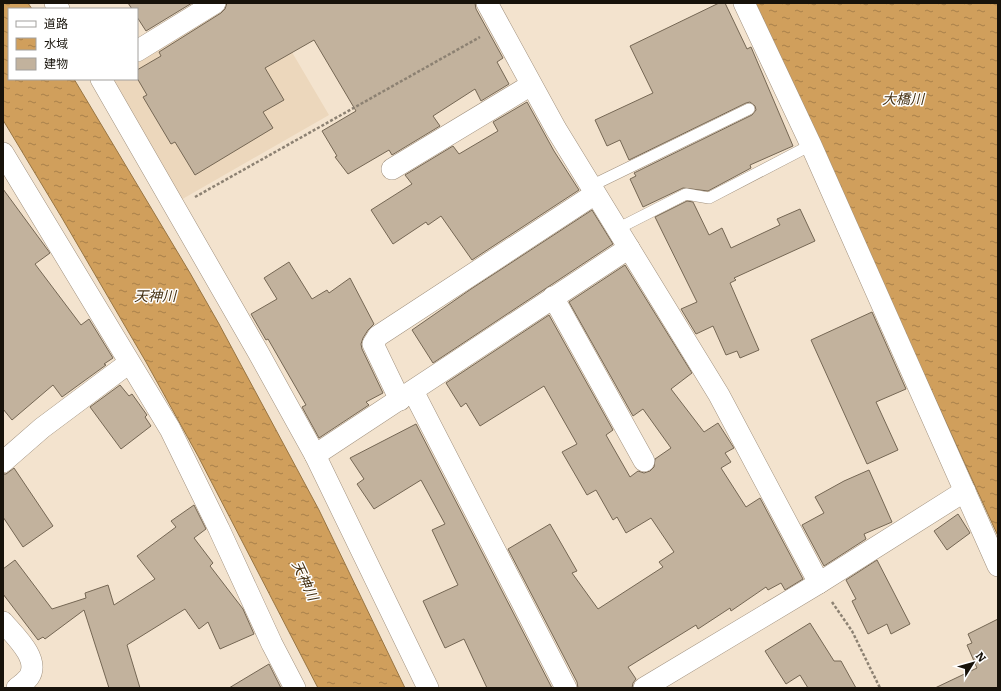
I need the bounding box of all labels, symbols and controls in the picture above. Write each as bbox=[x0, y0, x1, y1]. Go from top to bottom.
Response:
legend bbox=[8, 8, 138, 80]
text: 道路 bbox=[44, 14, 68, 32]
text: 水域 bbox=[44, 34, 68, 52]
text: 建物 bbox=[44, 54, 68, 72]
water label: 大橋川 bbox=[882, 88, 926, 108]
water label: 天神川 bbox=[134, 285, 178, 305]
water label: 天神川 bbox=[288, 557, 325, 605]
north arrow bbox=[953, 643, 993, 683]
text: N bbox=[973, 648, 991, 665]

